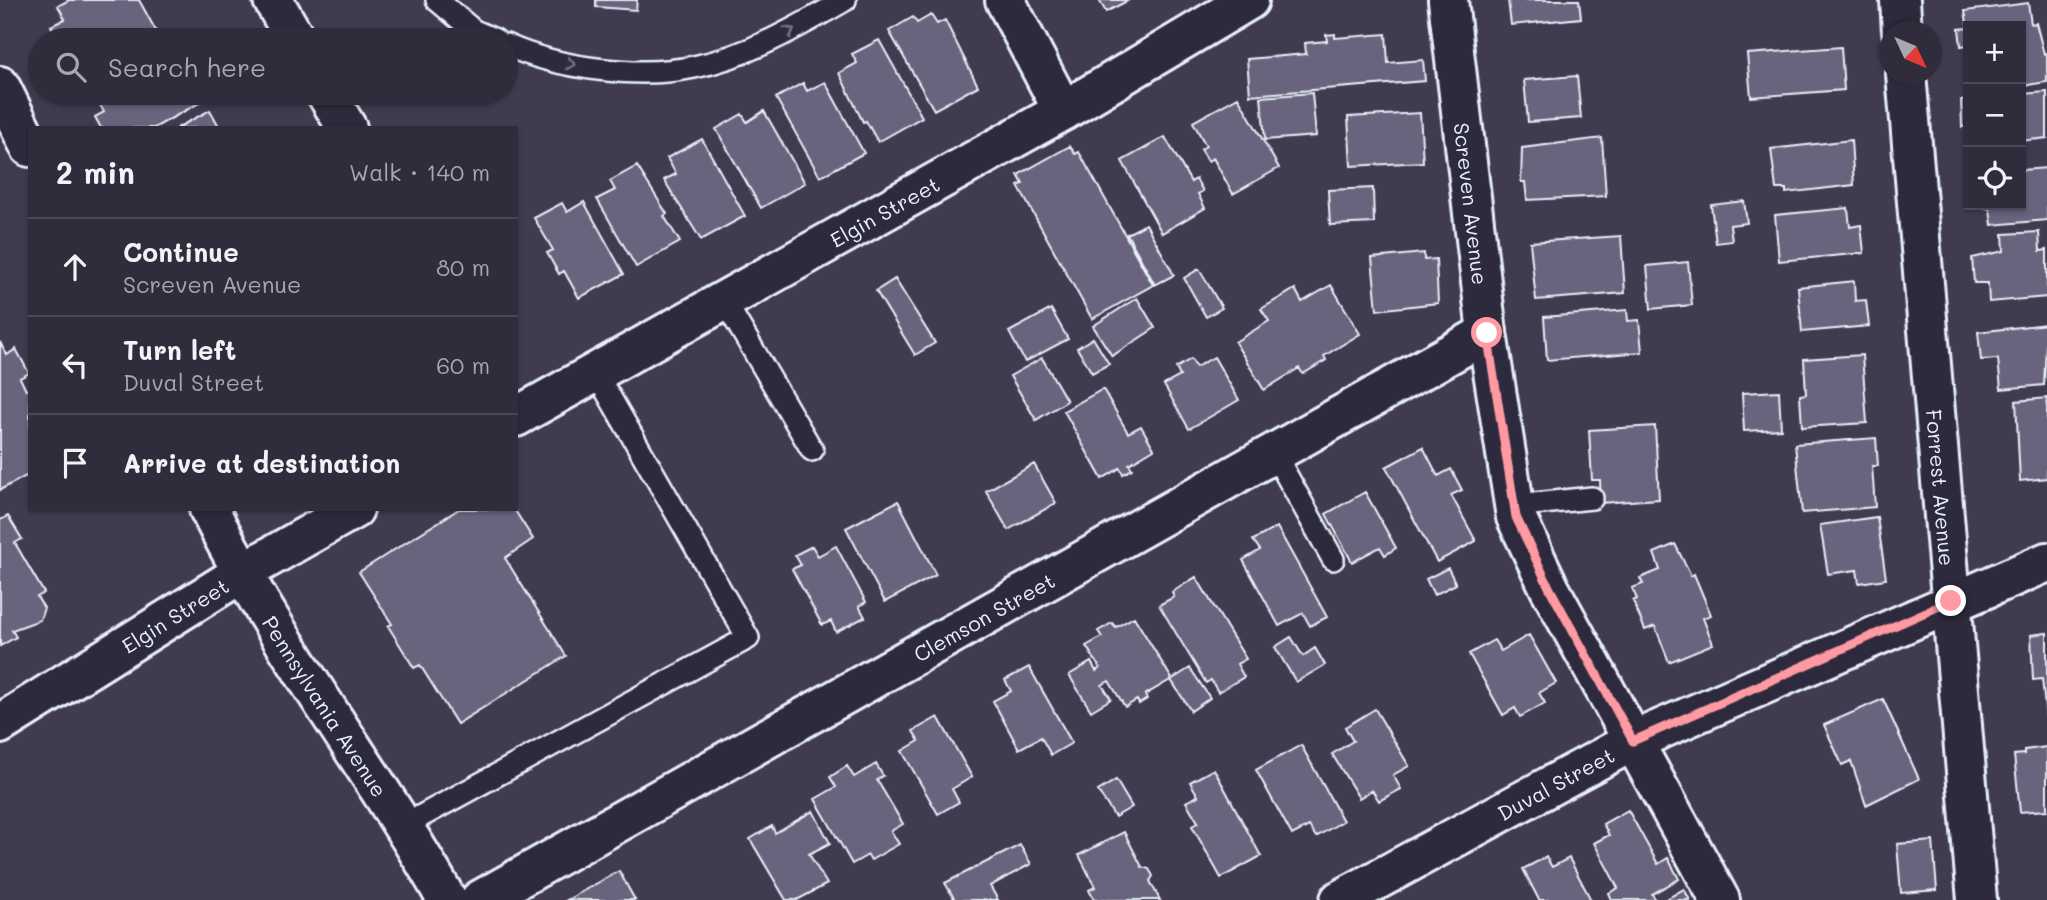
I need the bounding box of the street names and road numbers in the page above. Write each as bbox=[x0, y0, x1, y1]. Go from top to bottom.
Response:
street label: Screven Avenue bbox=[1449, 121, 1495, 286]
street label: Elgin Street bbox=[825, 170, 944, 252]
street label: Forrest Avenue bbox=[1921, 408, 1962, 567]
street label: Clemson Street bbox=[908, 566, 1059, 667]
street label: Elgin Street bbox=[116, 571, 233, 658]
street label: Pennsylvania Avenue bbox=[257, 610, 394, 802]
street label: Duval Street bbox=[1492, 741, 1618, 826]

